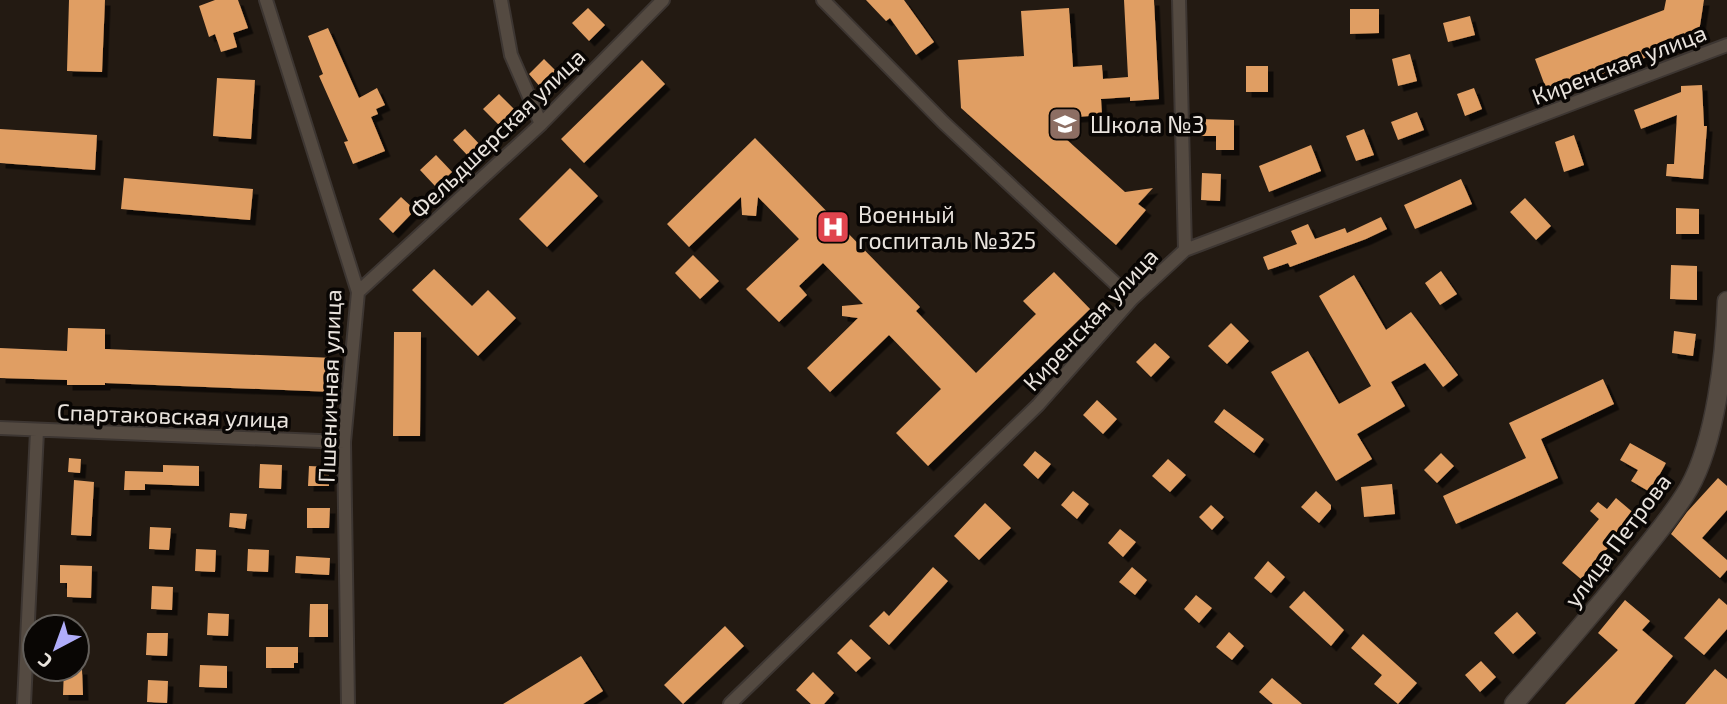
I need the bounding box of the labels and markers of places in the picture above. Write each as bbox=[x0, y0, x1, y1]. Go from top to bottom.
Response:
school or university icon: Школа №3 bbox=[1046, 105, 1084, 143]
place label: Школа №3 bbox=[1090, 110, 1205, 138]
place label: Военный госпиталь №325 bbox=[858, 200, 1036, 254]
hospital icon: Военный госпиталь №325 bbox=[814, 208, 852, 246]

